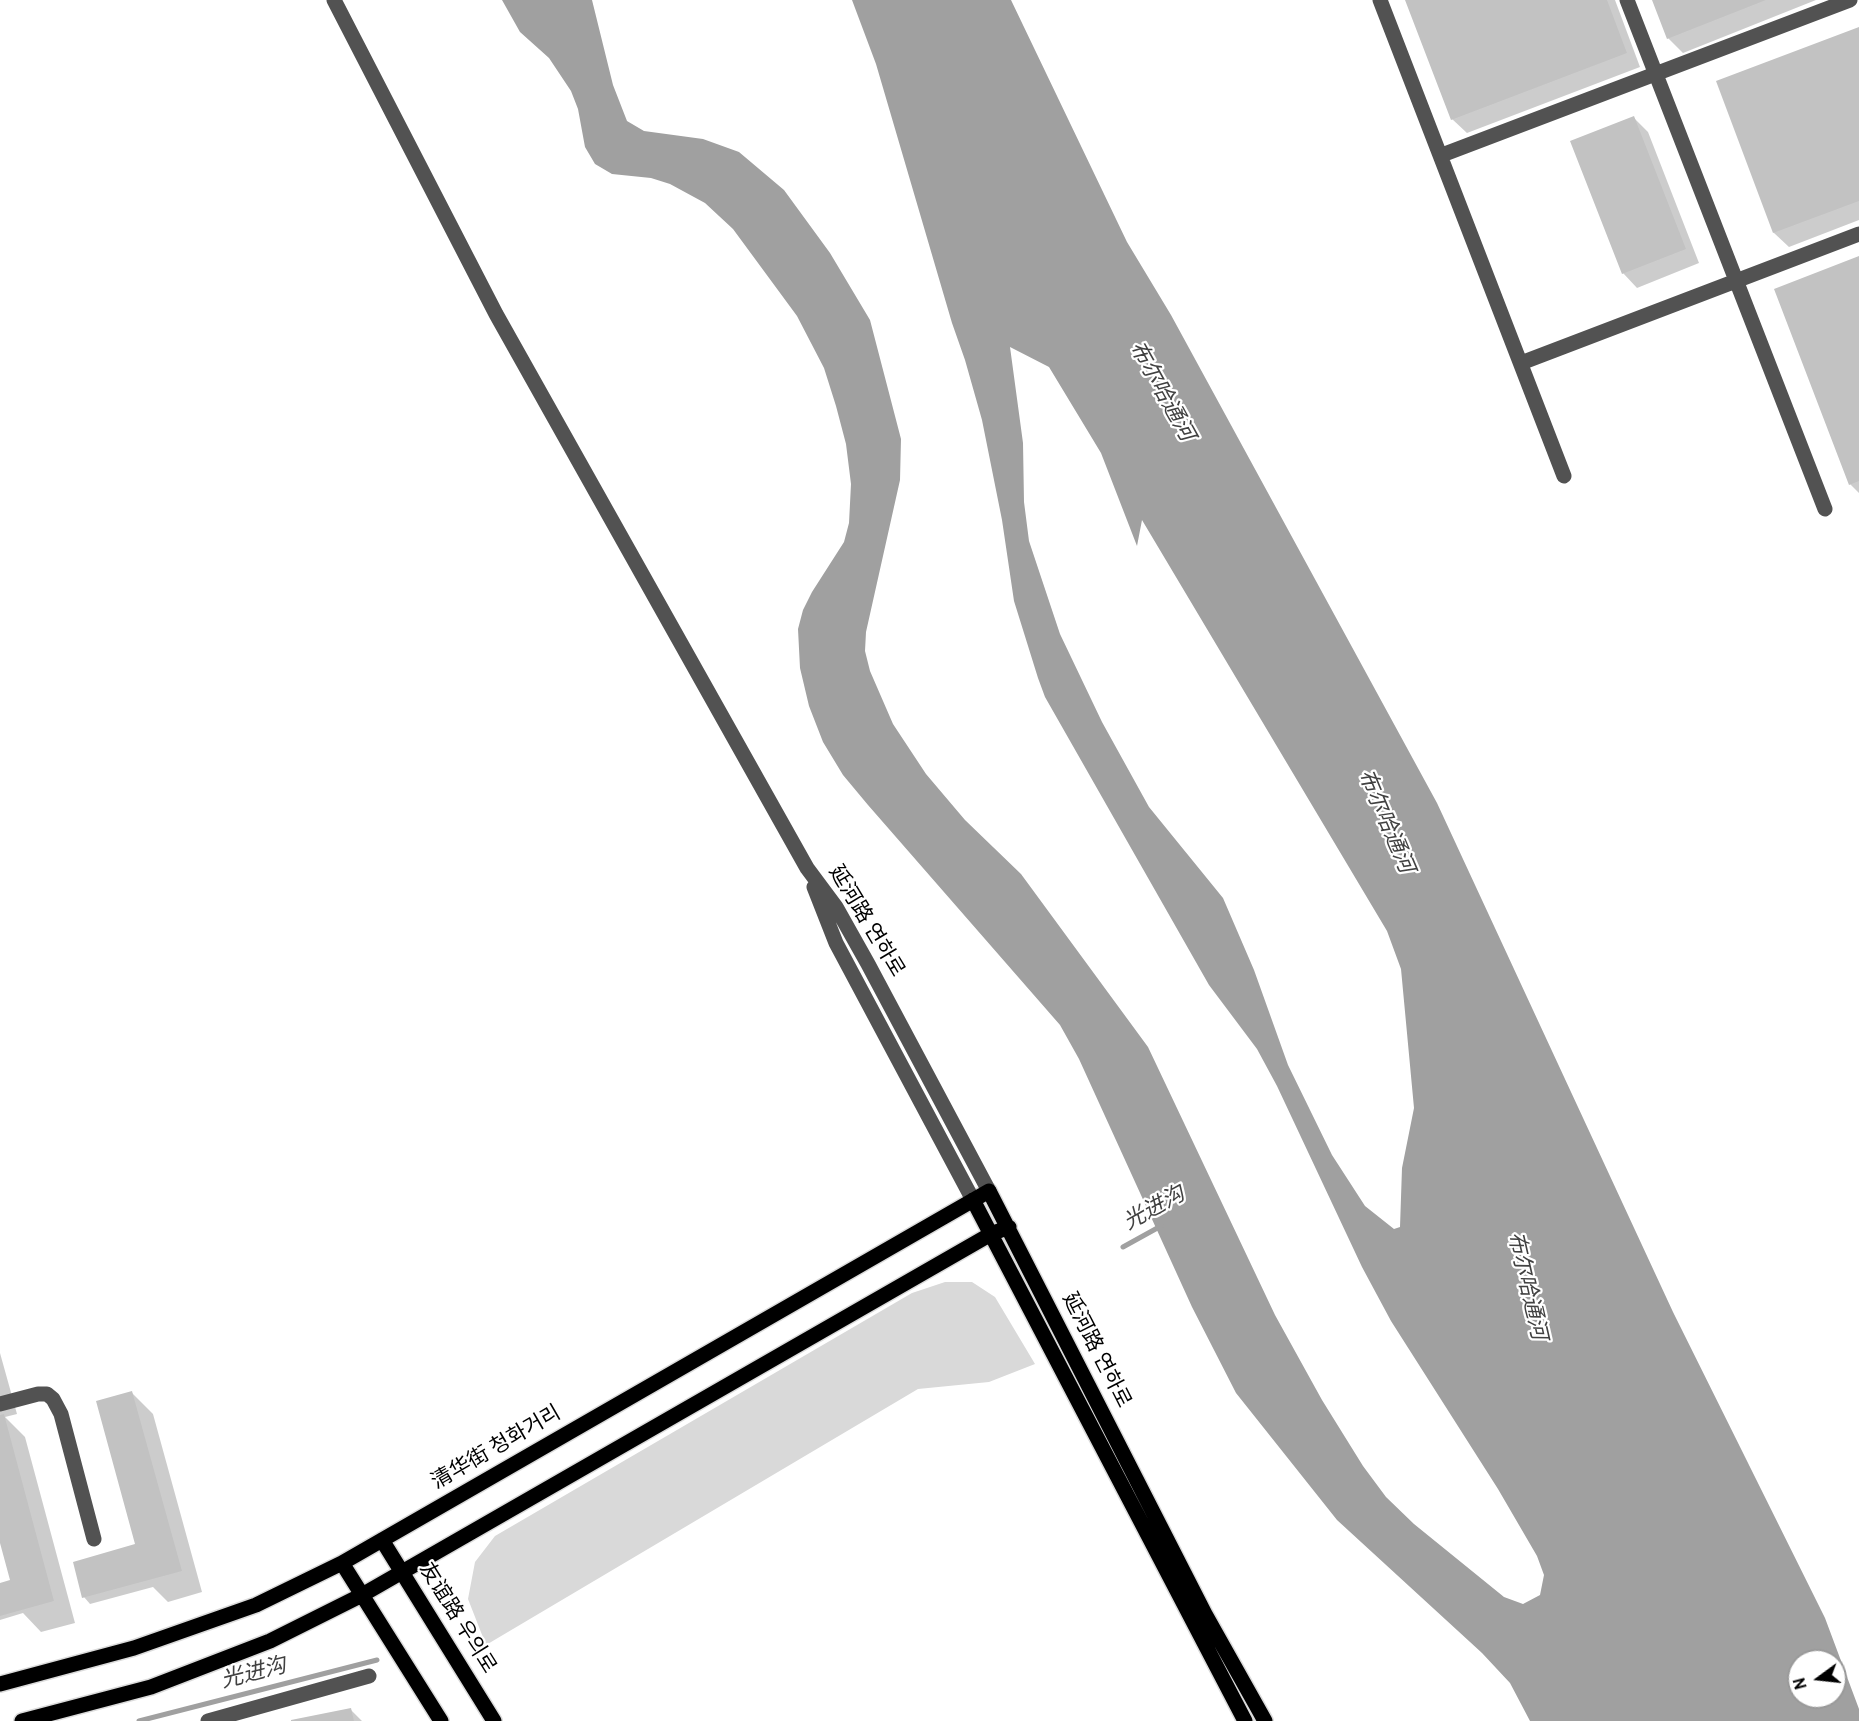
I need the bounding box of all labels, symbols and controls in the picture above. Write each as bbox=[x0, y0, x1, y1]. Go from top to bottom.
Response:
water label: 布尔哈通河 bbox=[1122, 337, 1198, 447]
water label: 布尔哈通河 bbox=[1350, 766, 1418, 878]
street label: 延河路 연하로 bbox=[822, 862, 908, 982]
water label: 光进沟 bbox=[1120, 1182, 1190, 1238]
water label: 布尔哈通河 bbox=[1500, 1229, 1550, 1343]
street label: 延河路 연하로 bbox=[1055, 1289, 1135, 1413]
street label: 清华街 청화거리 bbox=[428, 1402, 566, 1496]
street label: 友谊路 우의로 bbox=[412, 1559, 500, 1679]
north arrow bbox=[1787, 1649, 1847, 1709]
water label: 光进沟 bbox=[219, 1654, 289, 1696]
text: N bbox=[1790, 1675, 1813, 1691]

